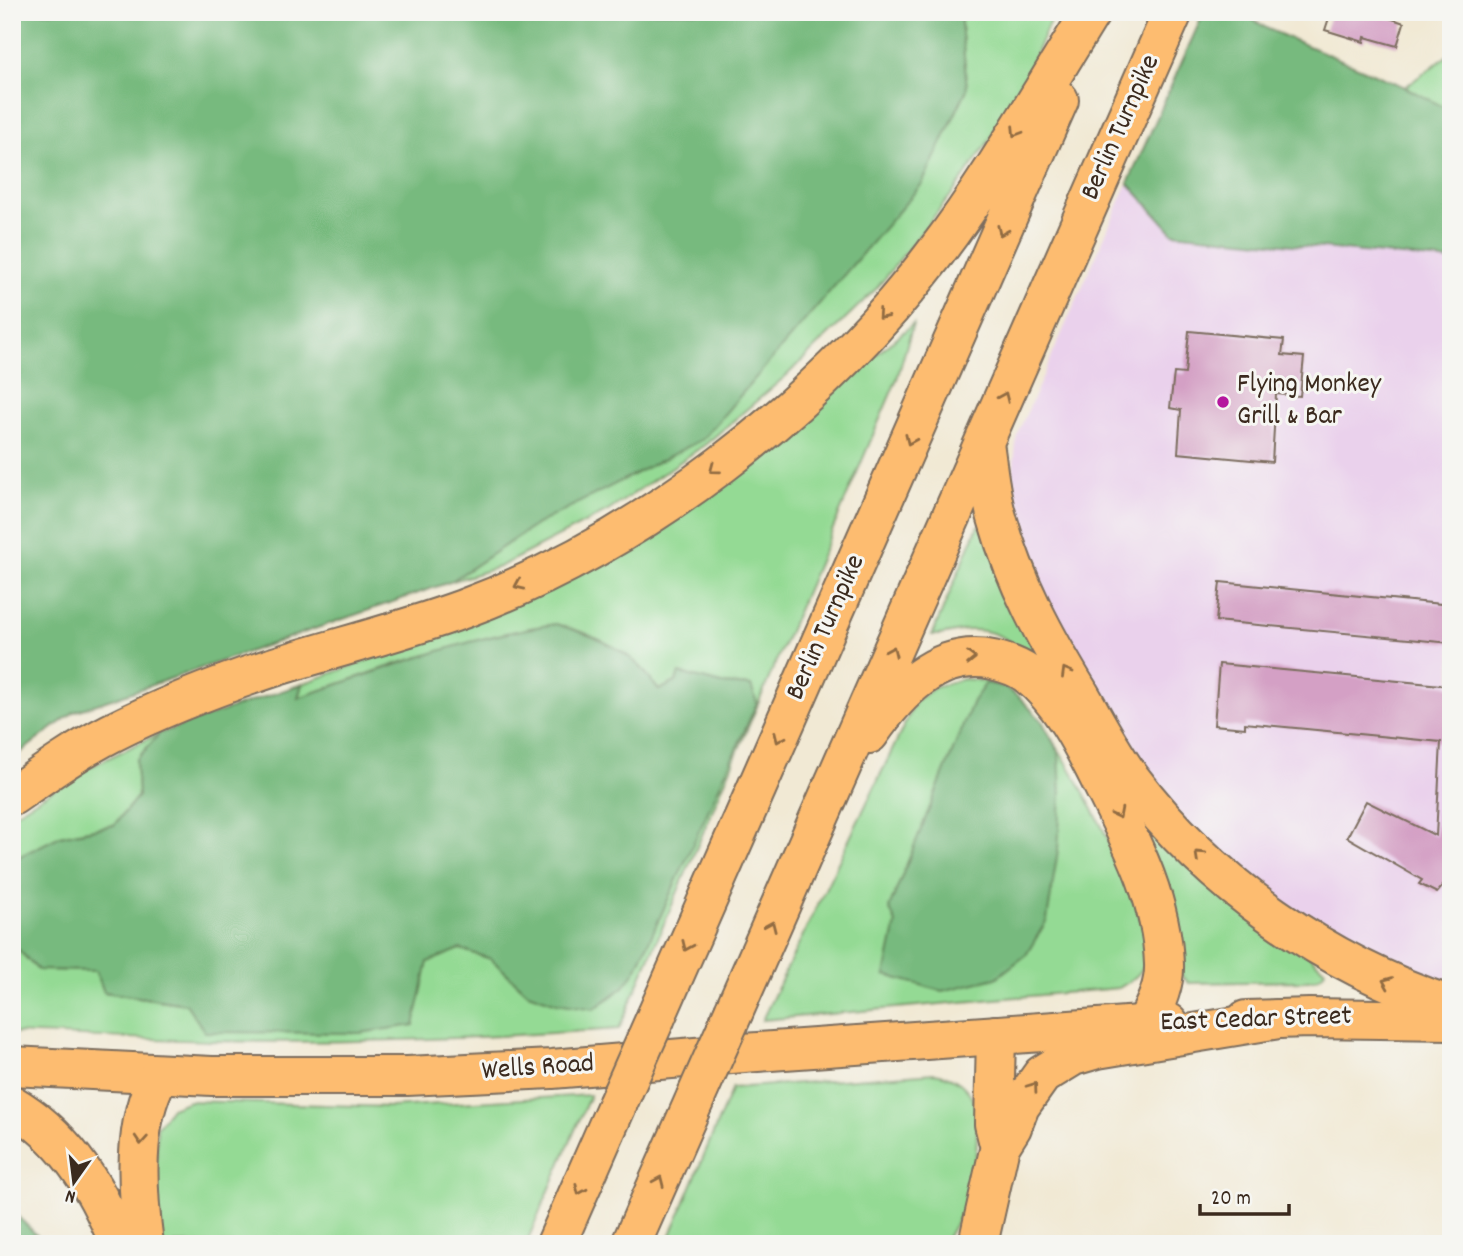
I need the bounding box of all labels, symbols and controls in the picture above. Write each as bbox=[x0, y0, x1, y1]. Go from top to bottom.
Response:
street label: Berlin Turnpike bbox=[1072, 49, 1172, 207]
one-way arrow bbox=[1012, 125, 1025, 138]
one-way arrow bbox=[996, 224, 1010, 237]
one-way arrow bbox=[878, 307, 890, 320]
place label: Flying Monkey Grill & Bar bbox=[1237, 366, 1382, 438]
one-way arrow bbox=[996, 392, 1010, 405]
marker: Flying Monkey Grill & Bar bbox=[1215, 394, 1231, 410]
one-way arrow bbox=[904, 432, 918, 445]
one-way arrow bbox=[709, 460, 722, 473]
street label: Berlin Turnpike bbox=[777, 549, 877, 707]
one-way arrow bbox=[514, 577, 527, 591]
one-way arrow bbox=[884, 645, 898, 658]
one-way arrow bbox=[967, 650, 977, 666]
one-way arrow bbox=[1061, 666, 1074, 679]
one-way arrow bbox=[773, 730, 787, 743]
one-way arrow bbox=[1110, 807, 1123, 820]
one-way arrow bbox=[1194, 850, 1207, 863]
one-way arrow bbox=[763, 921, 777, 933]
one-way arrow bbox=[681, 939, 695, 951]
one-way arrow bbox=[1382, 976, 1394, 990]
street label: East Cedar Street bbox=[1160, 998, 1352, 1044]
street label: Wells Road bbox=[481, 1045, 595, 1093]
one-way arrow bbox=[1025, 1082, 1037, 1095]
one-way arrow bbox=[134, 1135, 149, 1146]
north arrow bbox=[38, 1148, 108, 1218]
scale bar bbox=[1200, 1172, 1290, 1216]
one-way arrow bbox=[651, 1176, 665, 1189]
text: N bbox=[63, 1181, 79, 1209]
one-way arrow bbox=[574, 1182, 588, 1195]
text: 20 m bbox=[1211, 1185, 1251, 1215]

